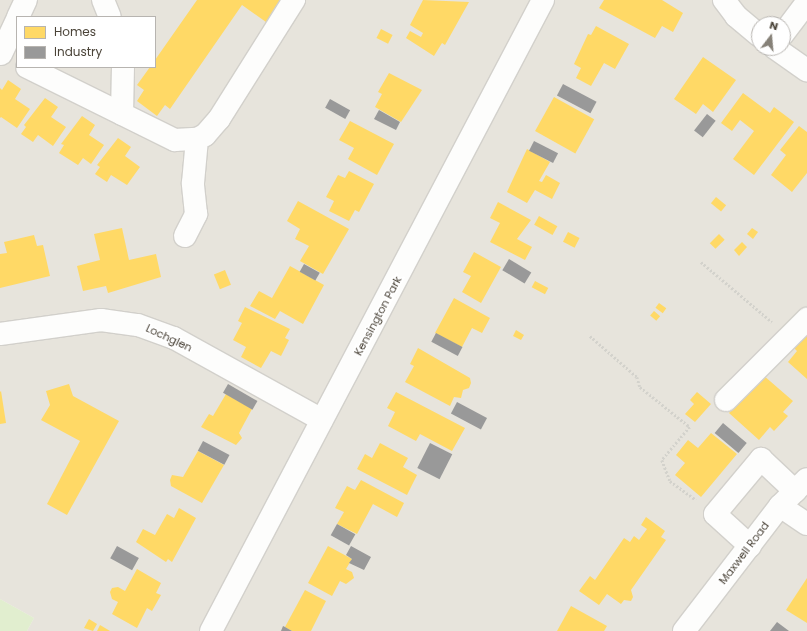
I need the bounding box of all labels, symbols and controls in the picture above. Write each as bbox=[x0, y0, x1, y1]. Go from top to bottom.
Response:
legend bbox=[16, 16, 156, 68]
north arrow bbox=[751, 16, 791, 56]
text: N bbox=[768, 17, 780, 34]
text: Homes bbox=[54, 23, 96, 40]
text: Industry bbox=[54, 43, 102, 60]
street label: Kensington Park bbox=[352, 274, 404, 358]
street label: Lochglen bbox=[144, 322, 194, 354]
street label: Maxwell Road bbox=[716, 519, 772, 587]

